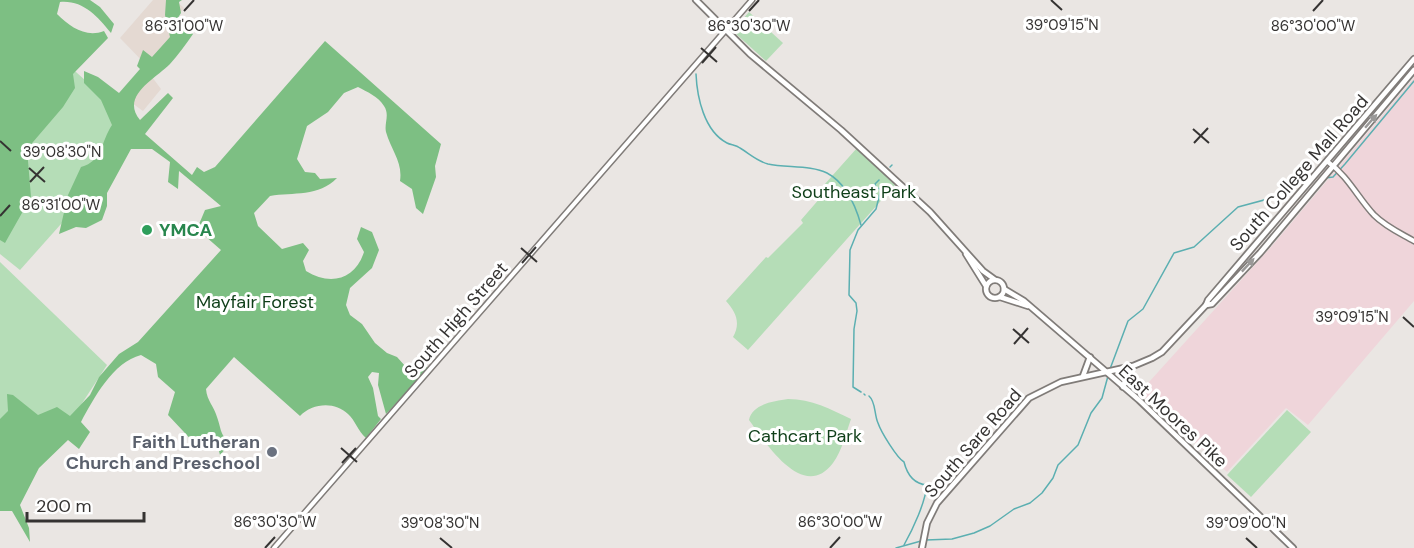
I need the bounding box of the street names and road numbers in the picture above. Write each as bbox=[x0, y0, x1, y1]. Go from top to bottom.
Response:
street label: South College Mall Road bbox=[1224, 90, 1374, 256]
street label: South High Street bbox=[399, 257, 513, 383]
street label: East Moores Pike bbox=[1113, 359, 1233, 473]
street label: South Sare Road bbox=[919, 383, 1027, 503]

